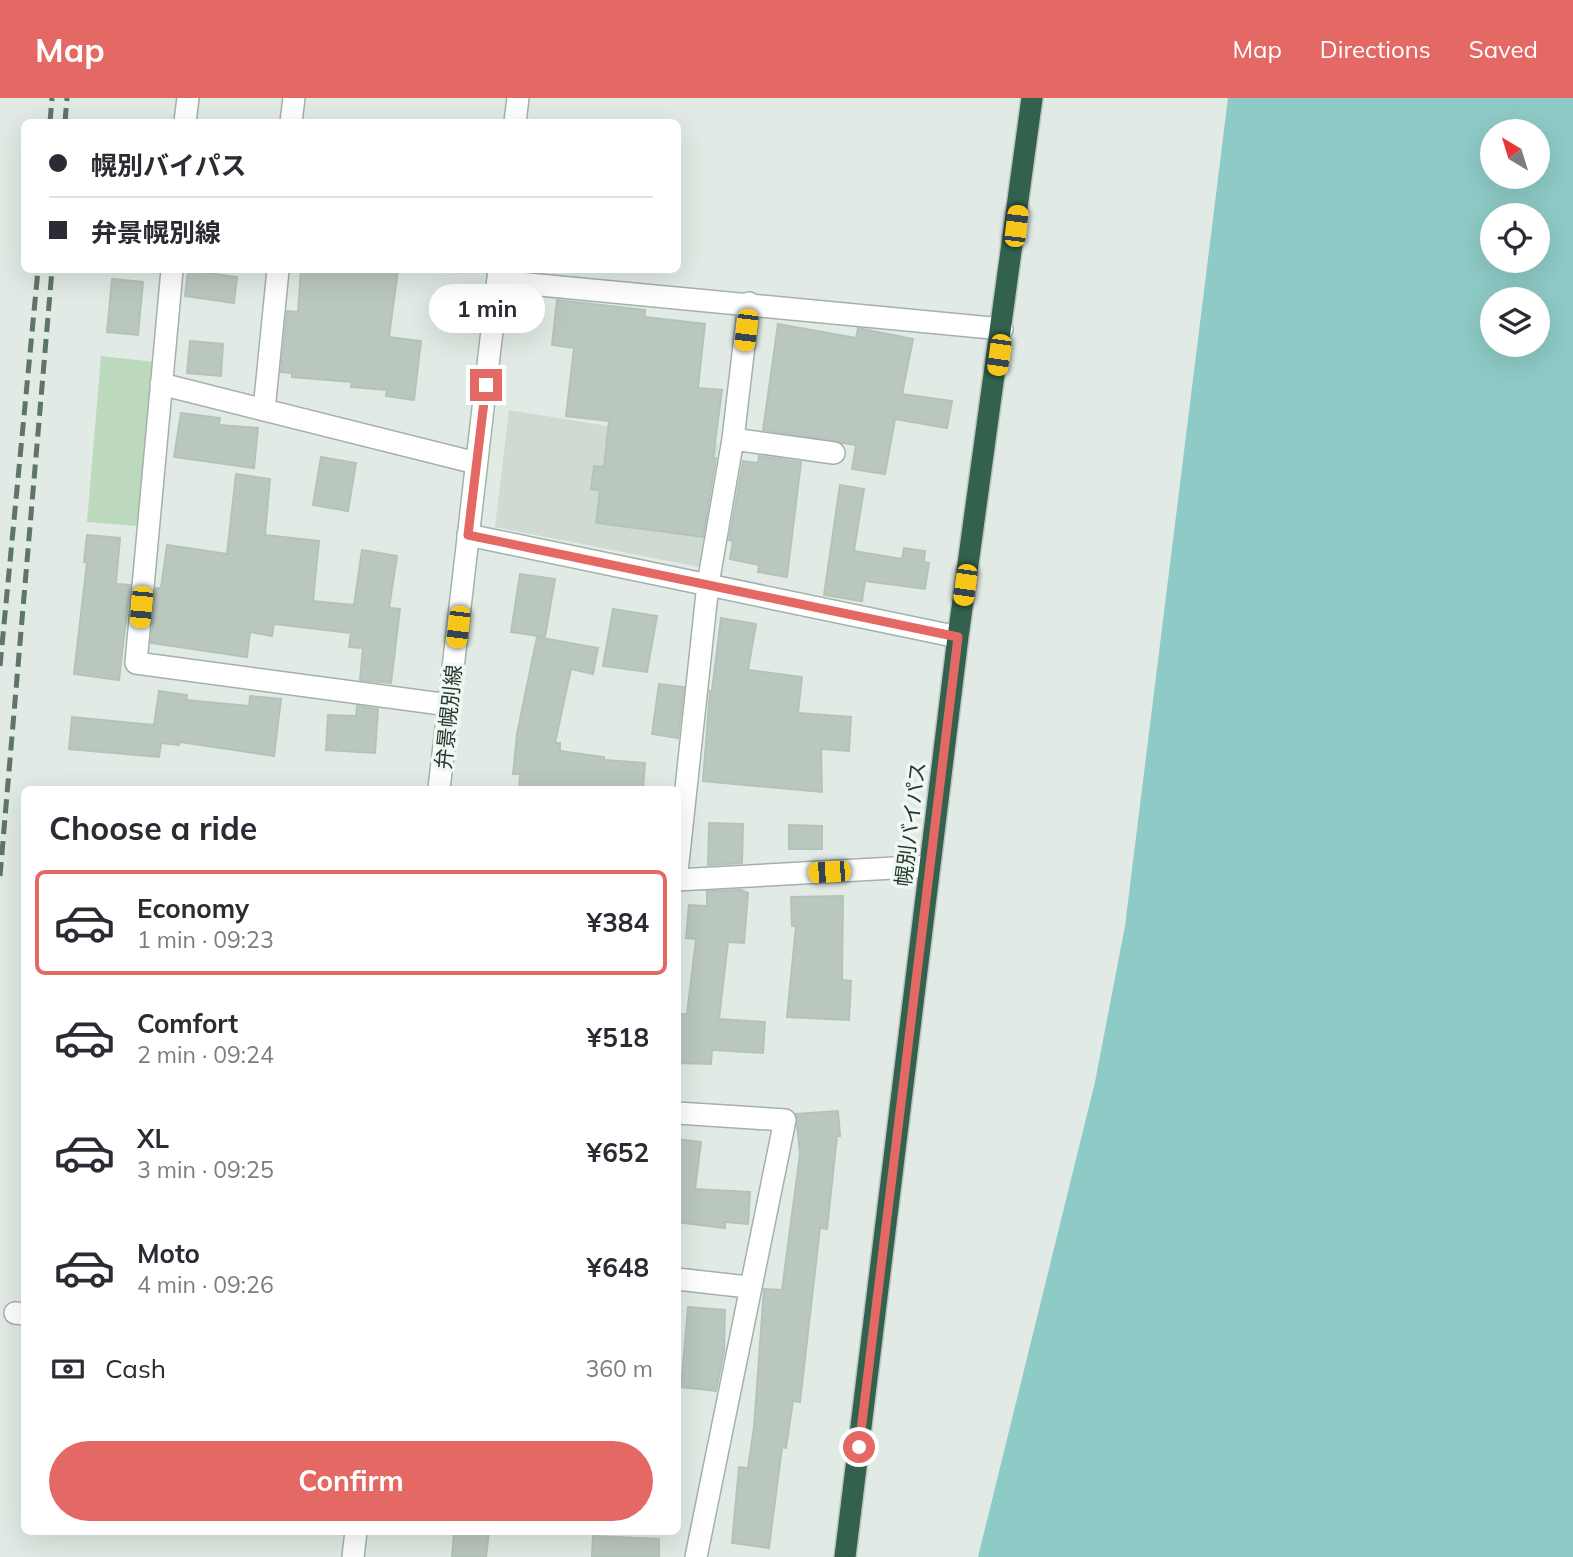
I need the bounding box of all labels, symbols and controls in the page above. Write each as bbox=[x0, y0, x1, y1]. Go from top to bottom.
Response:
text: Map bbox=[35, 29, 105, 70]
text: Map bbox=[1232, 34, 1282, 64]
text: Directions bbox=[1320, 34, 1431, 64]
text: Saved bbox=[1469, 34, 1538, 64]
north arrow bbox=[1480, 119, 1550, 189]
map controls bbox=[1480, 119, 1550, 357]
text: 幌別バイパス bbox=[91, 149, 246, 182]
button: locate bbox=[1480, 203, 1550, 273]
car bbox=[1004, 204, 1029, 248]
text: 弁景幌別線 bbox=[91, 216, 221, 249]
callout: 1 min bbox=[428, 284, 544, 332]
button: layers bbox=[1480, 287, 1550, 357]
text: 1 min bbox=[457, 294, 517, 323]
car bbox=[734, 308, 759, 352]
car bbox=[986, 333, 1013, 377]
route end bbox=[470, 369, 502, 401]
car bbox=[952, 563, 979, 607]
car bbox=[129, 585, 154, 629]
car bbox=[446, 605, 471, 649]
street label: 弁景幌別線 bbox=[430, 663, 466, 771]
street label: 幌別バイパス bbox=[889, 760, 931, 888]
text: Choose a ride bbox=[49, 808, 257, 848]
car bbox=[808, 860, 851, 884]
icon: car bbox=[53, 891, 116, 954]
text: Economy bbox=[137, 892, 249, 925]
text: ¥384 bbox=[587, 906, 649, 939]
text: 1 min · 09:23 bbox=[137, 925, 274, 954]
icon: car bbox=[53, 1006, 116, 1069]
text: Comfort bbox=[137, 1007, 238, 1040]
text: ¥518 bbox=[587, 1021, 649, 1054]
text: 2 min · 09:24 bbox=[137, 1040, 274, 1069]
icon: car bbox=[53, 1121, 116, 1184]
text: XL bbox=[137, 1122, 169, 1155]
text: ¥652 bbox=[587, 1136, 649, 1169]
text: 3 min · 09:25 bbox=[137, 1155, 274, 1184]
icon: car bbox=[53, 1236, 116, 1299]
text: Moto bbox=[137, 1237, 200, 1270]
text: ¥648 bbox=[587, 1251, 649, 1284]
text: 4 min · 09:26 bbox=[137, 1270, 274, 1299]
icon: cash bbox=[49, 1350, 87, 1388]
text: Cash bbox=[105, 1352, 166, 1385]
text: 360 m bbox=[585, 1354, 653, 1383]
route start bbox=[843, 1431, 875, 1463]
button: Confirm bbox=[49, 1441, 653, 1521]

